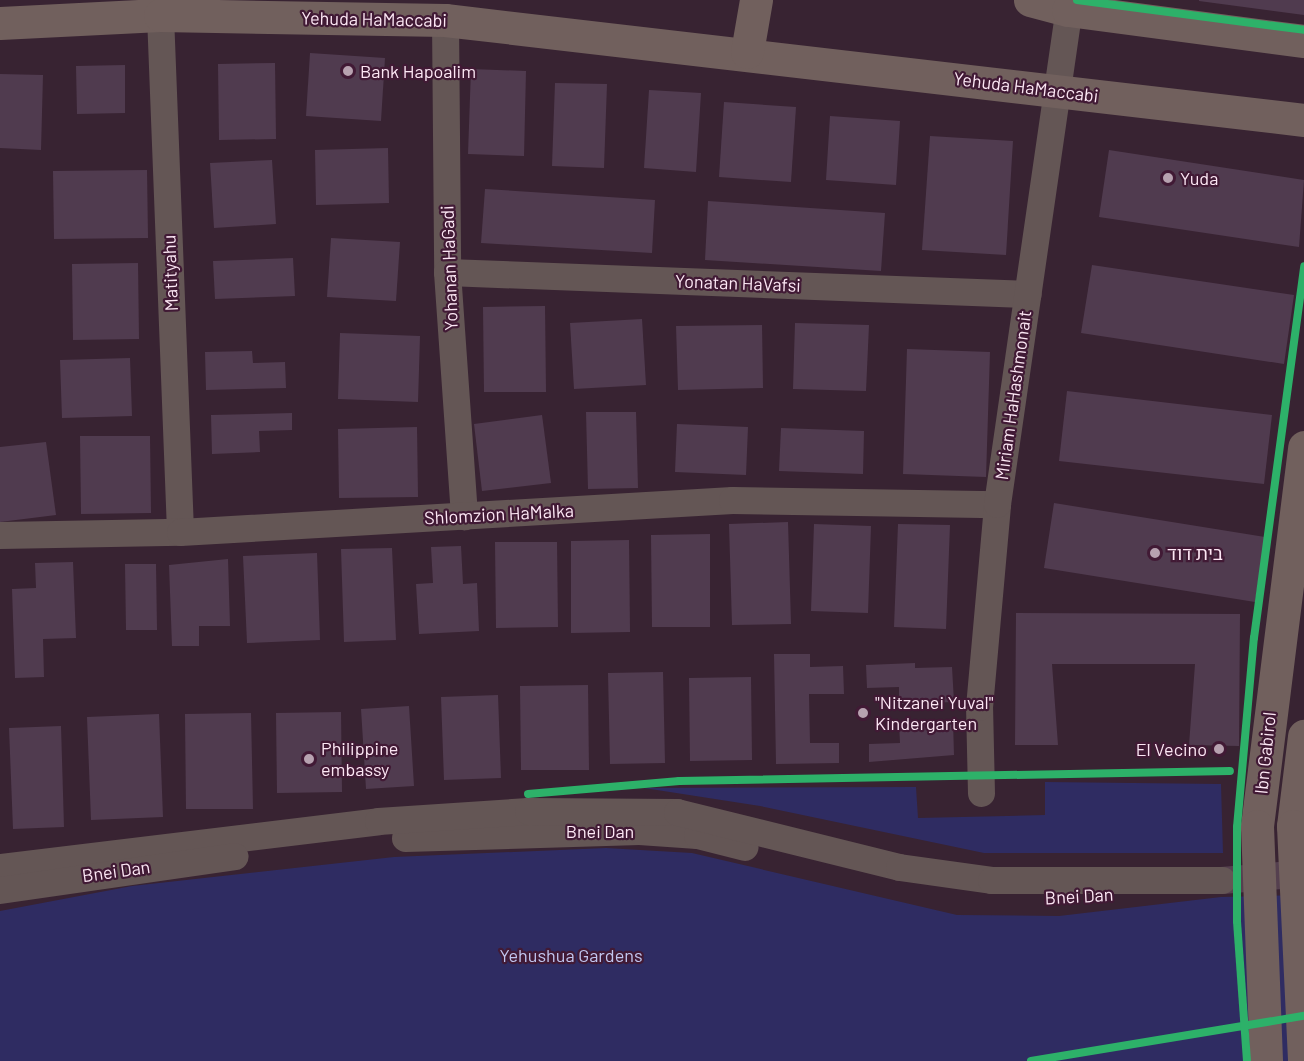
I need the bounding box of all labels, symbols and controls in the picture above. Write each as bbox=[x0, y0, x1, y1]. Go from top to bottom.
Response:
street label: Yehuda HaMaccabi bbox=[301, 7, 447, 31]
place label: Bank Hapoalim bbox=[360, 60, 476, 82]
marker: Bank Hapoalim bbox=[341, 64, 355, 78]
street label: Yehuda HaMaccabi bbox=[952, 67, 1100, 107]
place label: Yuda bbox=[1180, 167, 1218, 189]
marker: Yuda bbox=[1161, 171, 1175, 185]
street label: Yohanan HaGadi bbox=[436, 205, 462, 331]
street label: Matityahu bbox=[158, 234, 182, 312]
street label: Yonatan HaVafsi bbox=[675, 270, 801, 296]
street label: Miriam HaHashmonait bbox=[990, 309, 1036, 481]
street label: Shlomzion HaMalka bbox=[424, 499, 574, 529]
place label: בית דוד bbox=[1167, 542, 1223, 564]
marker: בית דוד bbox=[1148, 546, 1162, 560]
place label: "Nitzanei Yuval" Kindergarten bbox=[875, 692, 993, 734]
marker: "Nitzanei Yuval" Kindergarten bbox=[856, 706, 870, 720]
street label: Ibn Gabirol bbox=[1250, 711, 1280, 795]
place label: Philippine embassy bbox=[321, 738, 398, 780]
place label: El Vecino bbox=[1136, 738, 1207, 760]
marker: El Vecino bbox=[1212, 742, 1226, 756]
marker: Philippine embassy bbox=[302, 752, 316, 766]
street label: Bnei Dan bbox=[566, 820, 634, 842]
street label: Bnei Dan bbox=[81, 856, 151, 886]
street label: Bnei Dan bbox=[1044, 883, 1114, 909]
park label: Yehushua Gardens bbox=[499, 944, 643, 966]

